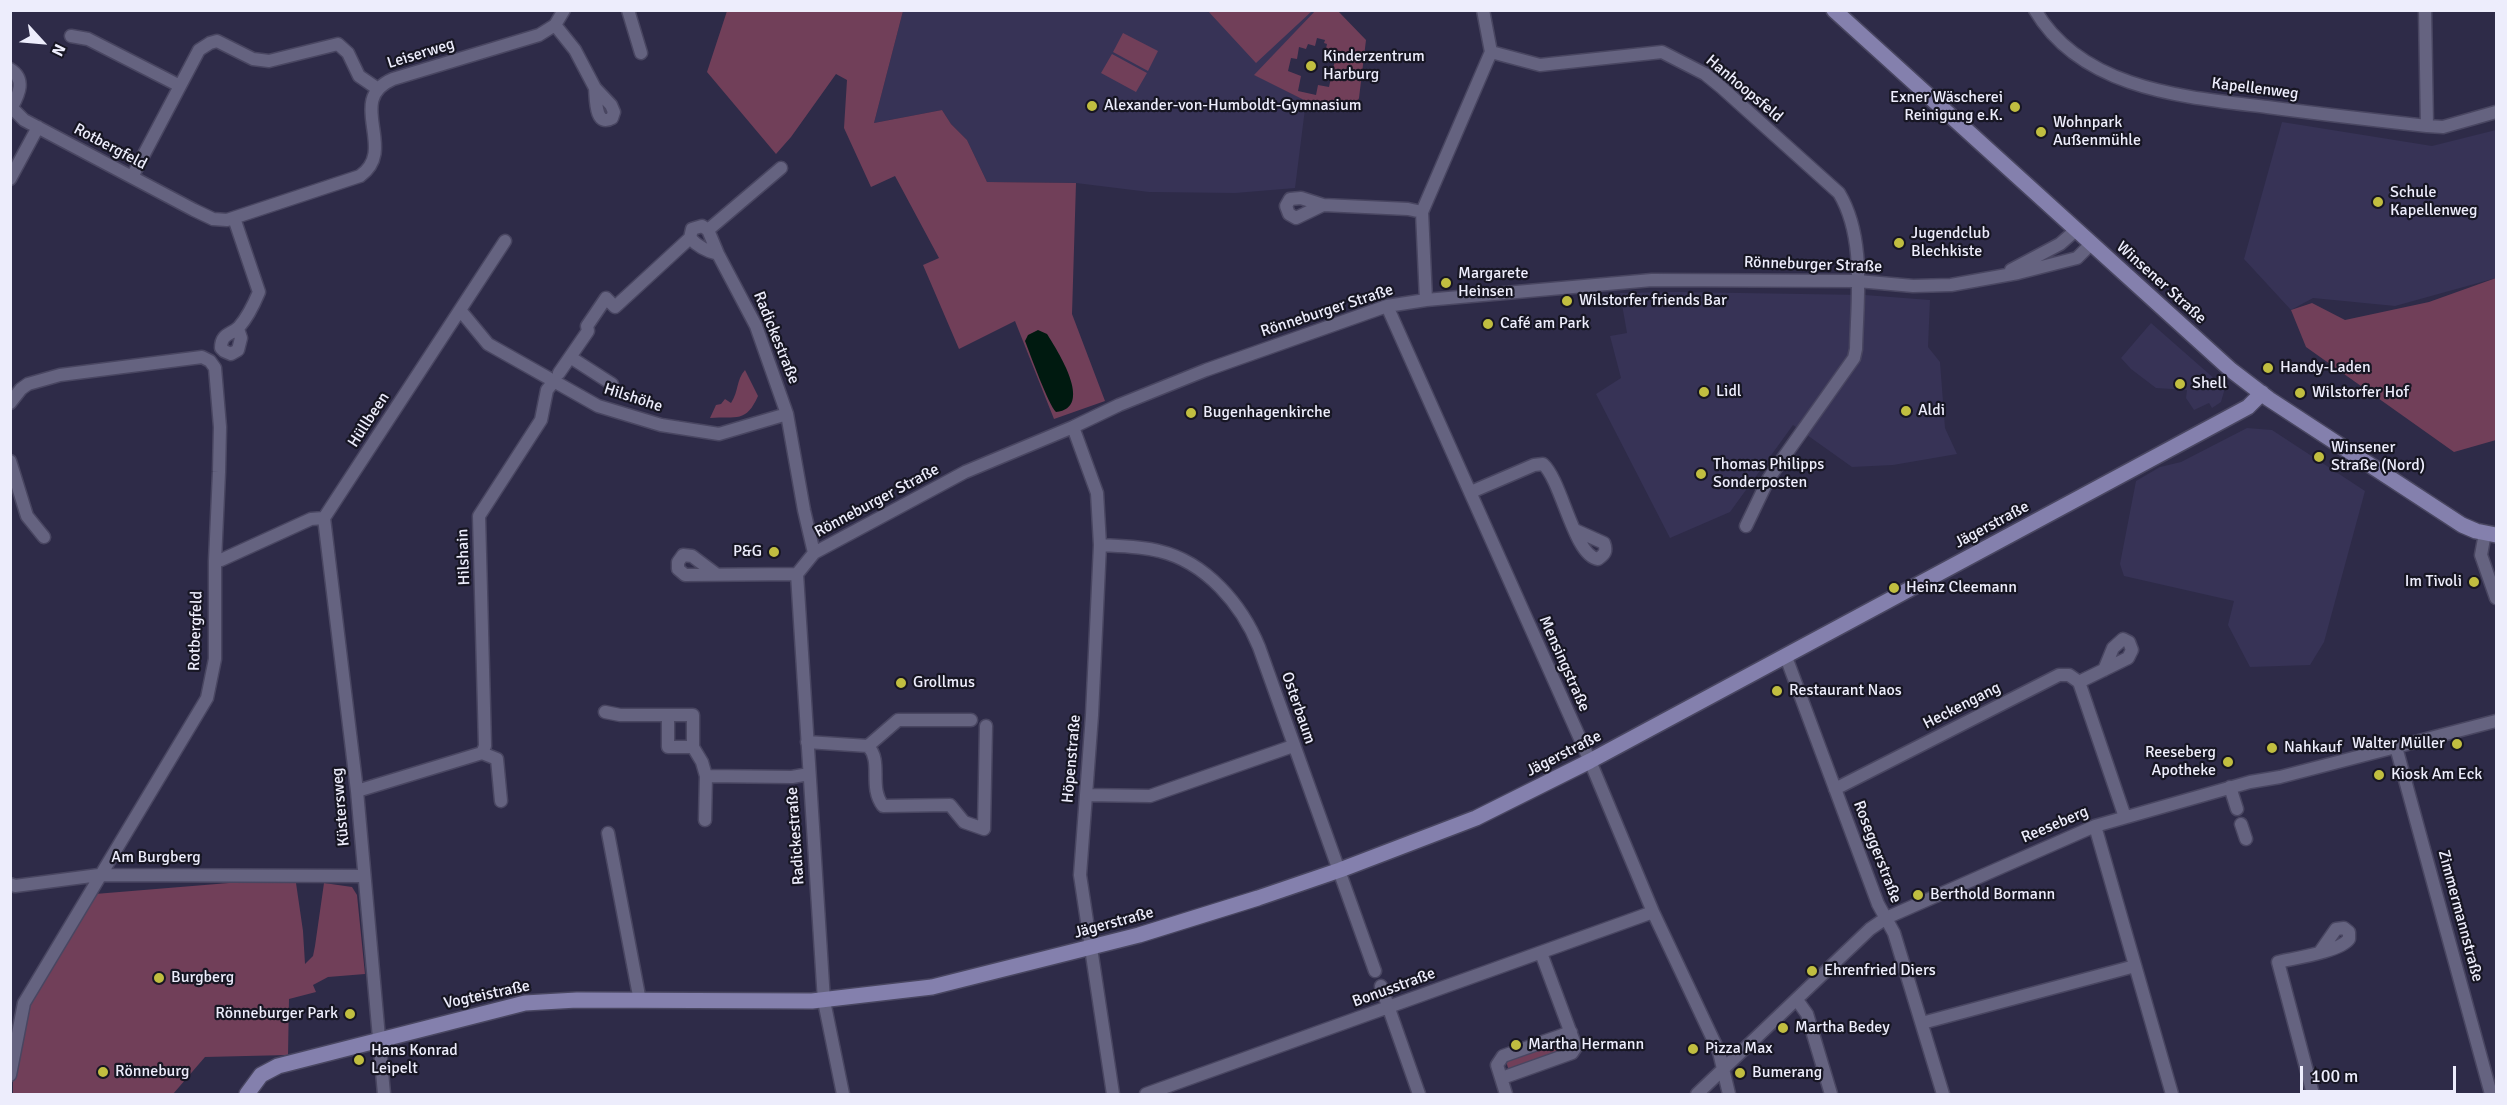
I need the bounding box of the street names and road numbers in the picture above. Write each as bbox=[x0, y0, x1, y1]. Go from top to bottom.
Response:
street label: Leiserweg bbox=[385, 35, 457, 73]
street label: Hanhoopsfeld bbox=[1702, 51, 1786, 127]
street label: Kapellenweg bbox=[2210, 74, 2300, 104]
street label: Rotbergfeld bbox=[70, 120, 150, 174]
street label: Winsener Straße bbox=[2112, 238, 2210, 328]
street label: Rönneburger Straße bbox=[1744, 253, 1882, 277]
street label: Rönneburger Straße bbox=[1258, 280, 1396, 342]
street label: Radickestraße bbox=[749, 289, 803, 387]
street label: Hilshöhe bbox=[601, 380, 665, 416]
street label: Hüllbeen bbox=[344, 389, 394, 451]
street label: Rönneburger Straße bbox=[811, 460, 943, 542]
street label: Jägerstraße bbox=[1951, 497, 2033, 553]
street label: Hilshain bbox=[453, 528, 475, 586]
street label: Rotbergfeld bbox=[185, 591, 207, 671]
street label: Mensingstraße bbox=[1534, 613, 1594, 715]
street label: Osterbaum bbox=[1277, 669, 1319, 747]
street label: Heckengang bbox=[1920, 678, 2004, 734]
street label: Höpenstraße bbox=[1059, 714, 1085, 804]
street label: Jägerstraße bbox=[1523, 727, 1605, 781]
street label: Küstersweg bbox=[328, 767, 354, 847]
street label: Radickestraße bbox=[783, 786, 809, 886]
street label: Roseggerstraße bbox=[1849, 798, 1905, 906]
street label: Reeseberg bbox=[2019, 802, 2091, 848]
street label: Am Burgberg bbox=[111, 848, 201, 868]
street label: Zimmermannstraße bbox=[2433, 848, 2487, 984]
street label: Jägerstraße bbox=[1072, 903, 1156, 943]
street label: Bonusstraße bbox=[1350, 964, 1438, 1012]
street label: Vogteistraße bbox=[442, 977, 532, 1013]

